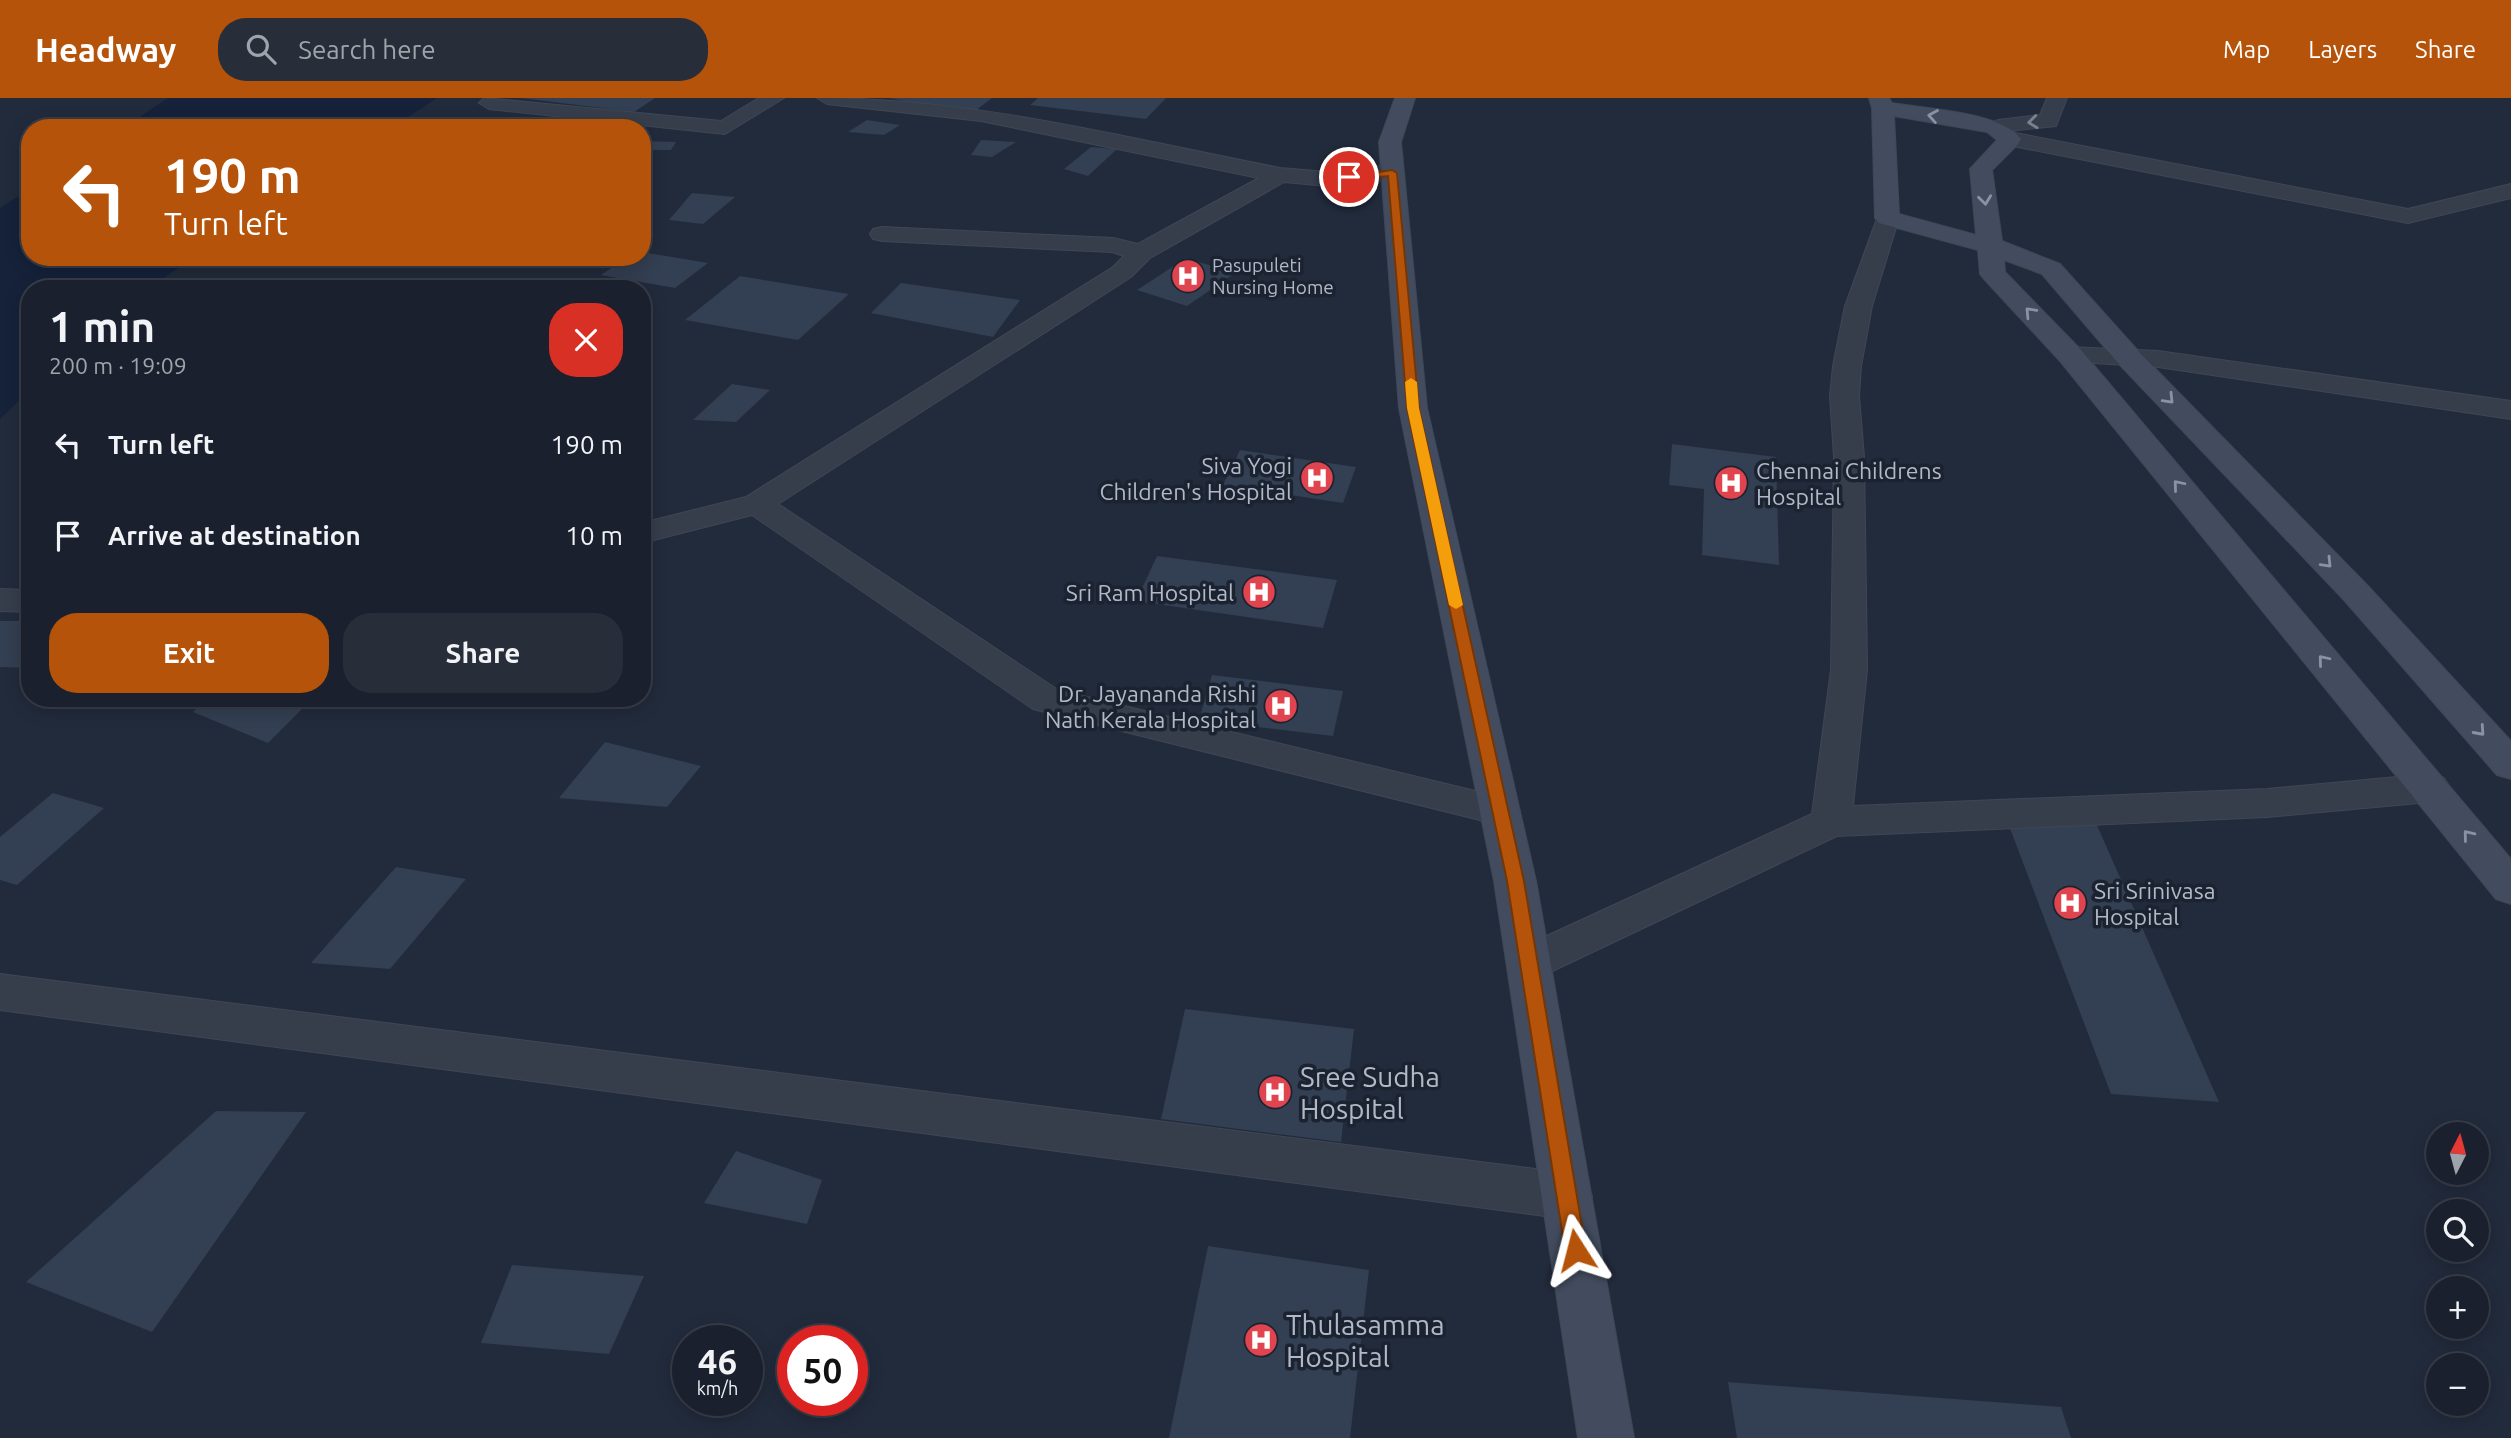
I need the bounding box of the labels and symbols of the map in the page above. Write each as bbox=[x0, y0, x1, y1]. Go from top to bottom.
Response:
one-way arrow bbox=[1927, 109, 1939, 124]
one-way arrow bbox=[2027, 115, 2039, 130]
pin bbox=[1319, 147, 1379, 207]
one-way arrow bbox=[1978, 194, 1993, 206]
place label: Pasupuleti Nursing Home bbox=[1212, 254, 1334, 298]
hospital icon: Pasupuleti Nursing Home bbox=[1169, 257, 1207, 295]
one-way arrow bbox=[2025, 308, 2038, 321]
one-way arrow bbox=[2160, 391, 2173, 404]
place label: Siva Yogi Children's Hospital bbox=[1099, 453, 1292, 504]
place label: Chennai Childrens Hospital bbox=[1756, 458, 1942, 509]
hospital icon: Siva Yogi Children's Hospital bbox=[1298, 459, 1336, 497]
hospital icon: Chennai Childrens Hospital bbox=[1712, 464, 1750, 502]
one-way arrow bbox=[2174, 480, 2186, 493]
one-way arrow bbox=[2318, 555, 2331, 568]
hospital icon: Sri Ram Hospital bbox=[1240, 573, 1278, 611]
place label: Sri Ram Hospital bbox=[1066, 580, 1234, 605]
one-way arrow bbox=[2319, 655, 2331, 668]
place label: Dr. Jayananda Rishi Nath Kerala Hospital bbox=[1045, 681, 1256, 732]
hospital icon: Dr. Jayananda Rishi Nath Kerala Hospital bbox=[1262, 687, 1300, 725]
one-way arrow bbox=[2472, 723, 2484, 736]
one-way arrow bbox=[2464, 831, 2476, 844]
place label: Sri Srinivasa Hospital bbox=[2094, 878, 2216, 929]
hospital icon: Sri Srinivasa Hospital bbox=[2051, 884, 2089, 922]
place label: Sree Sudha Hospital bbox=[1300, 1061, 1440, 1124]
hospital icon: Sree Sudha Hospital bbox=[1256, 1073, 1294, 1111]
north arrow bbox=[2426, 1122, 2488, 1185]
position arrow bbox=[1539, 1213, 1613, 1287]
place label: Thulasamma Hospital bbox=[1286, 1309, 1445, 1372]
hospital icon: Thulasamma Hospital bbox=[1242, 1321, 1280, 1359]
speed limit sign: 50 bbox=[777, 1325, 868, 1416]

